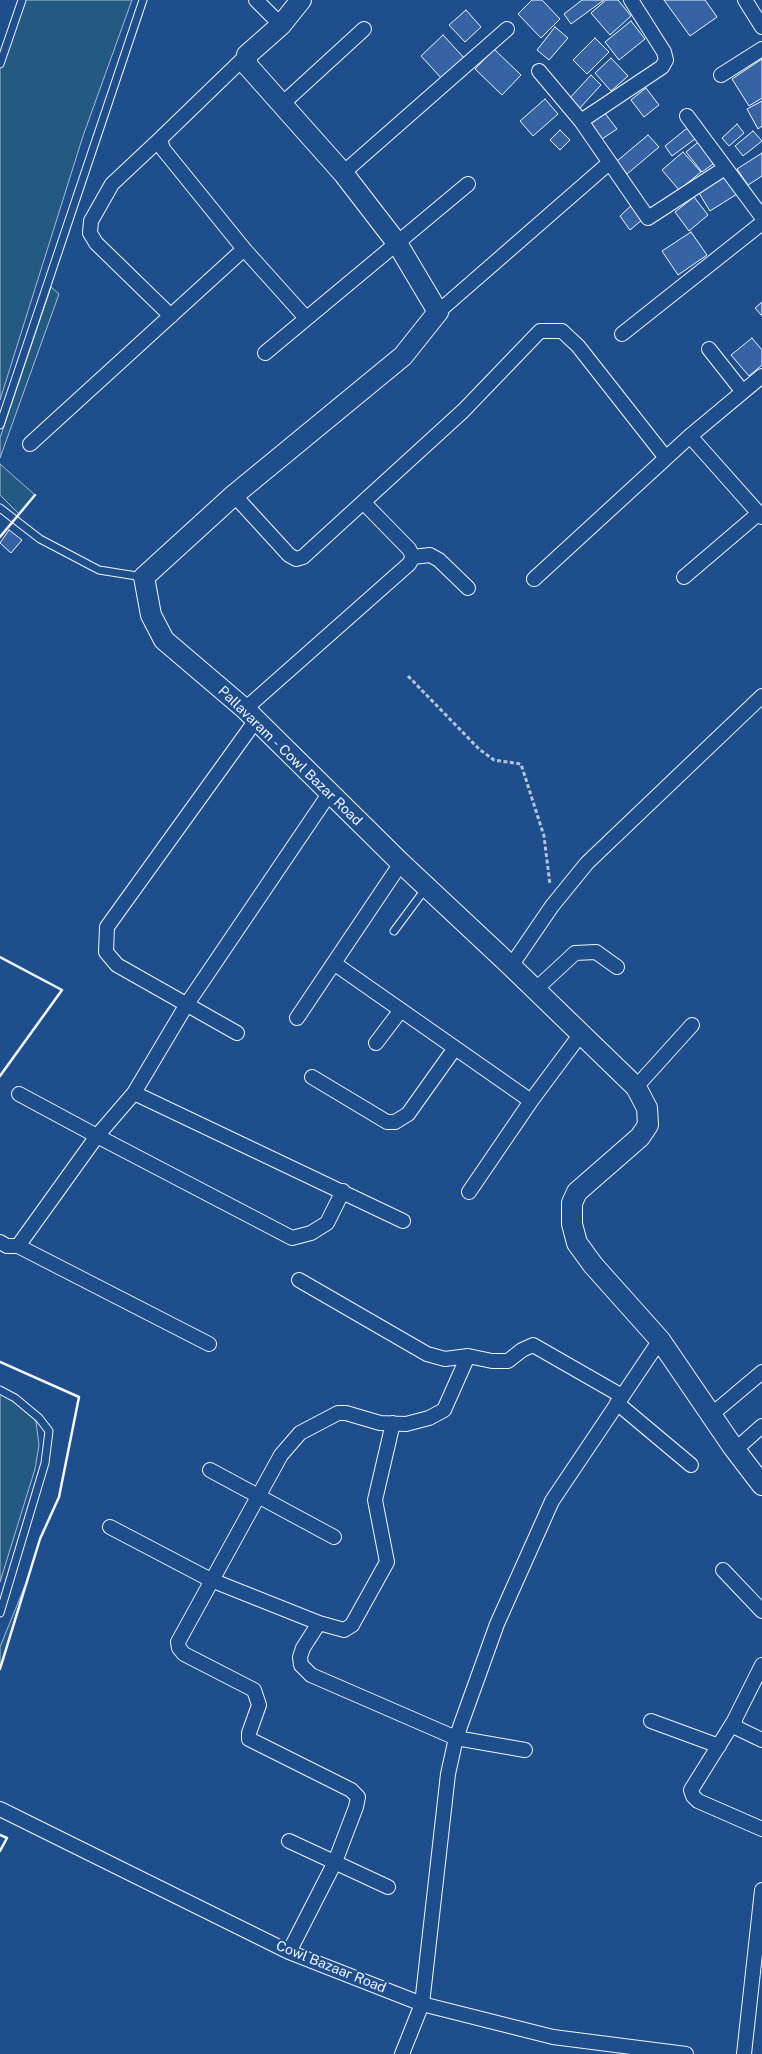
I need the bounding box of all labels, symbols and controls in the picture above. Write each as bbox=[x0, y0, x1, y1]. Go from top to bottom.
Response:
street label: Pallavaram - Cowl Bazar Road bbox=[214, 683, 366, 829]
street label: Cowl Bazaar Road bbox=[273, 1937, 389, 1997]

